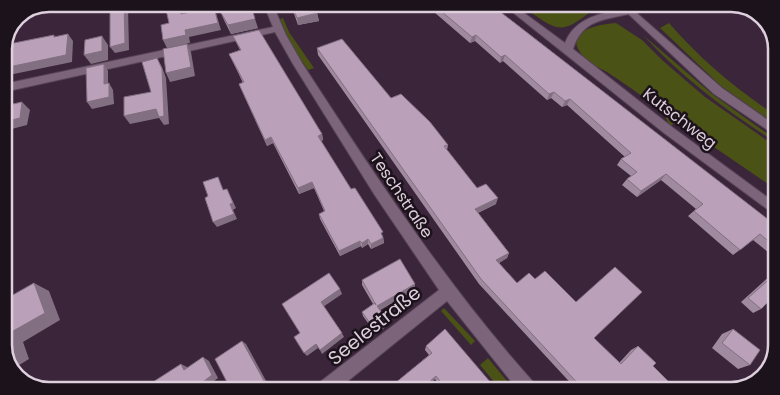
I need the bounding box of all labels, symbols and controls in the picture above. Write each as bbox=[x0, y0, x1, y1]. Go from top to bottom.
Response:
street label: Kutschweg bbox=[638, 82, 721, 154]
street label: Teschstraße bbox=[364, 148, 439, 243]
street label: Seelestraße bbox=[322, 279, 427, 371]

